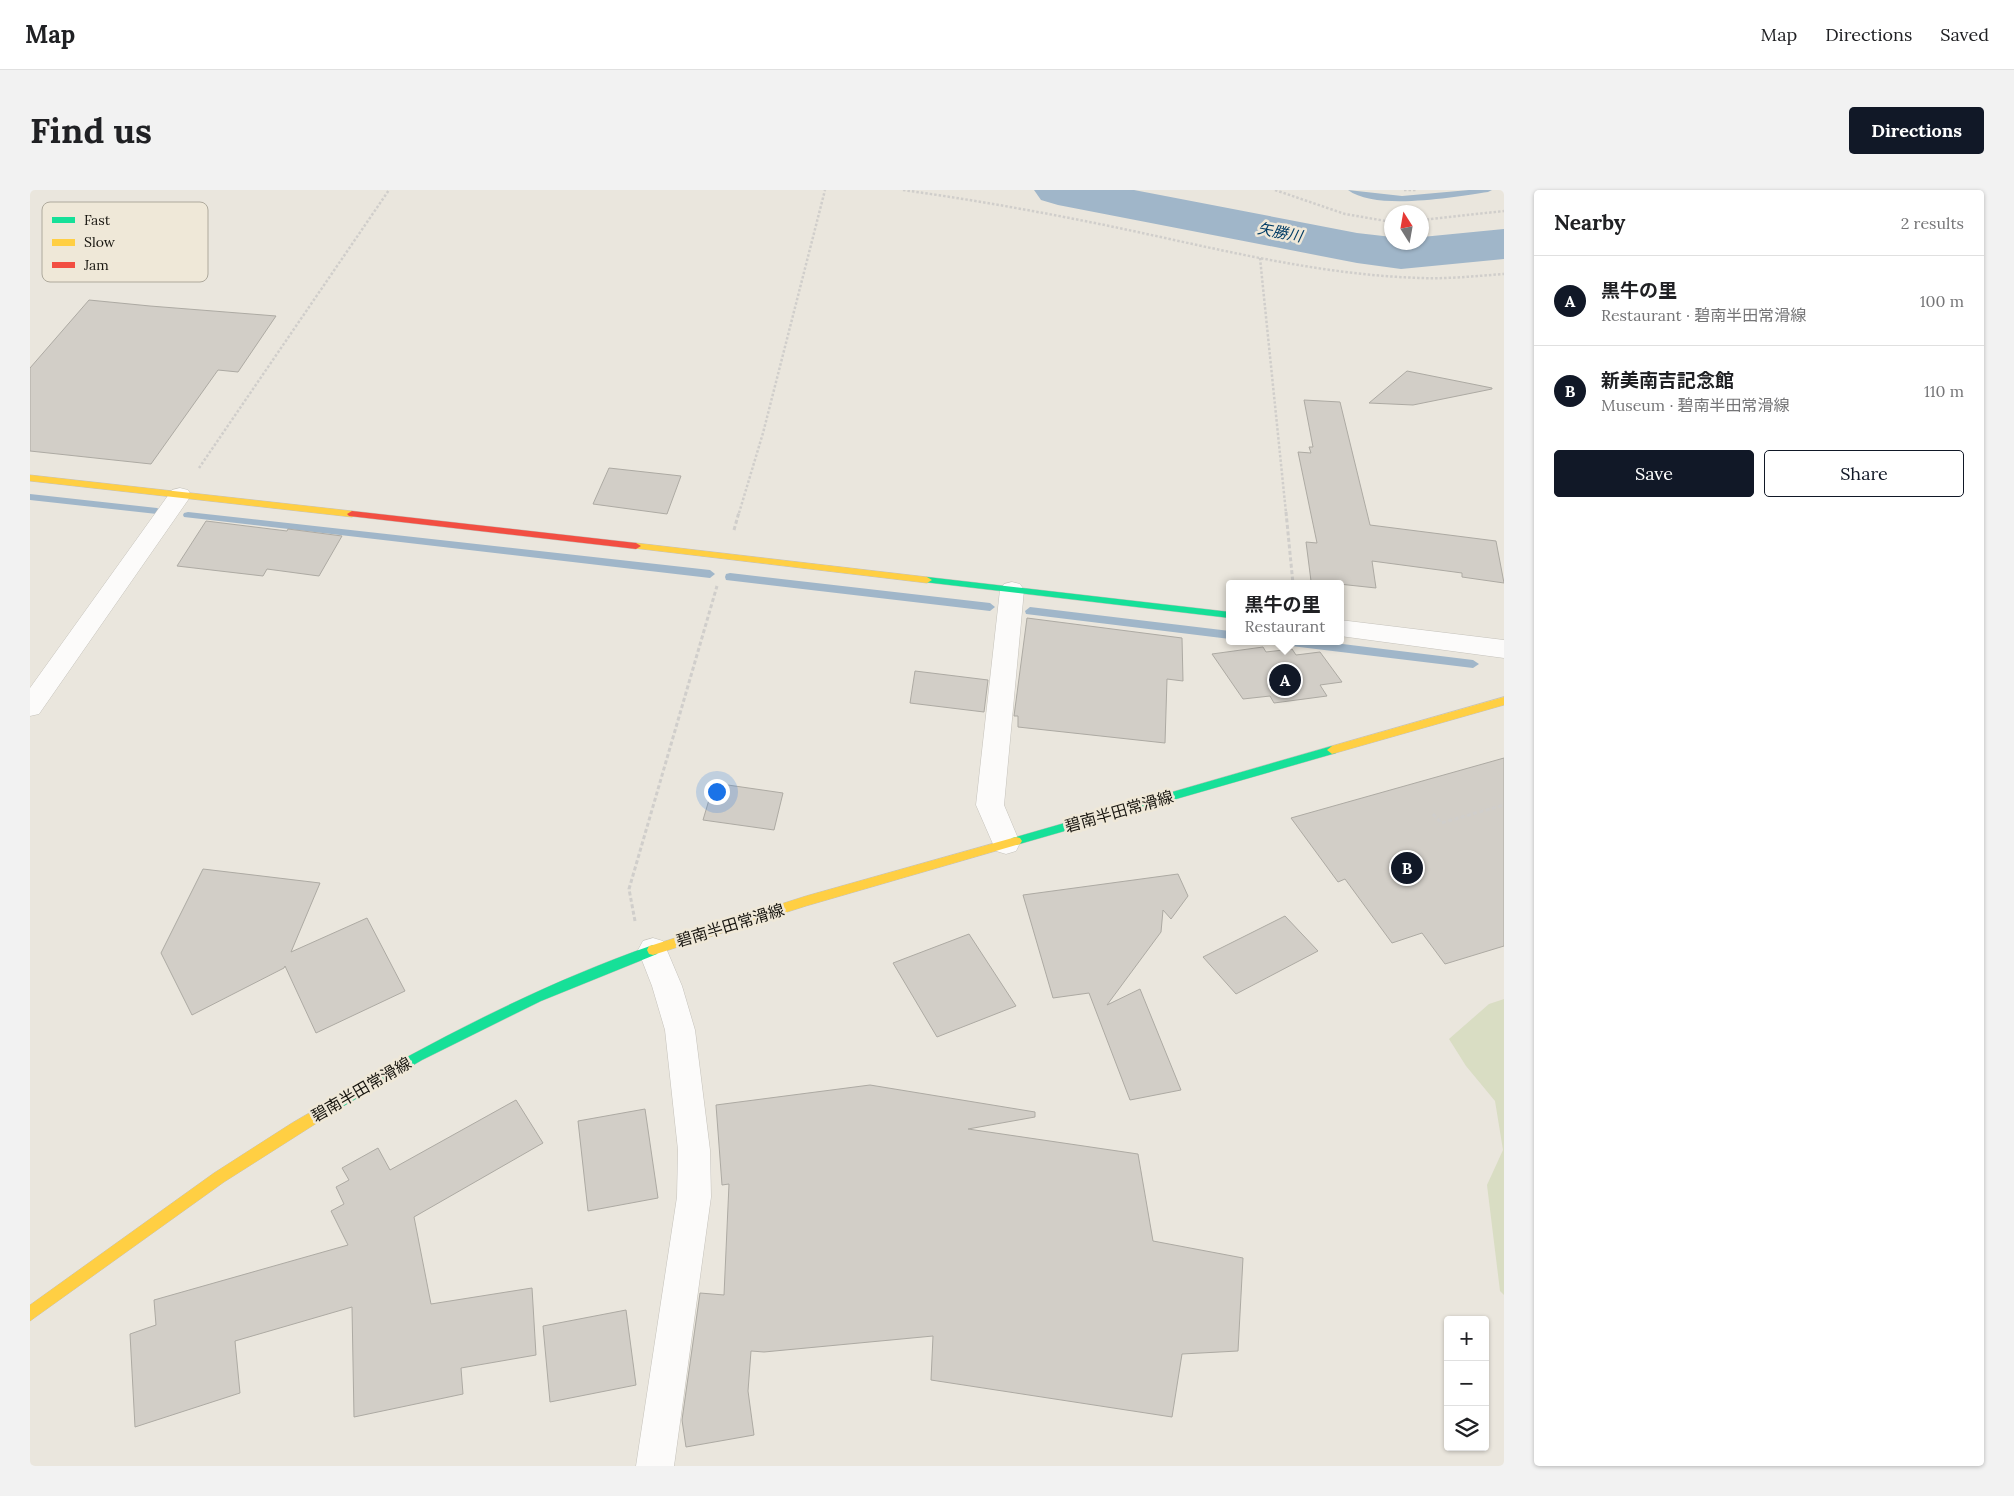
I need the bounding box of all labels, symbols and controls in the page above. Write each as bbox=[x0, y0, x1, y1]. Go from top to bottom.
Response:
text: Map bbox=[25, 19, 75, 50]
text: Map bbox=[1761, 23, 1797, 46]
text: Directions bbox=[1825, 23, 1912, 46]
text: Saved bbox=[1940, 23, 1989, 46]
button: Directions bbox=[1849, 107, 1984, 154]
text: Find us bbox=[30, 108, 152, 153]
legend bbox=[42, 202, 208, 282]
north arrow bbox=[1384, 205, 1429, 250]
text: Nearby bbox=[1554, 209, 1625, 236]
text: Fast bbox=[84, 211, 111, 229]
text: 2 results bbox=[1901, 213, 1964, 233]
water label: 矢勝川 bbox=[1256, 218, 1306, 246]
text: Slow bbox=[84, 233, 116, 251]
text: Jam bbox=[83, 256, 109, 274]
text: 黒牛の里 bbox=[1601, 278, 1677, 302]
text: A bbox=[1565, 291, 1575, 311]
text: 100 m bbox=[1920, 291, 1964, 311]
text: Restaurant · 碧南半田常滑線 bbox=[1601, 305, 1806, 325]
text: 新美南吉記念館 bbox=[1601, 368, 1734, 392]
text: B bbox=[1565, 381, 1575, 401]
text: 110 m bbox=[1924, 381, 1964, 401]
text: Museum · 碧南半田常滑線 bbox=[1601, 395, 1790, 415]
button: Save bbox=[1554, 450, 1754, 497]
button: Share bbox=[1764, 450, 1964, 497]
popup bbox=[1226, 580, 1344, 645]
text: 黒牛の里 bbox=[1245, 592, 1321, 616]
text: Restaurant bbox=[1245, 616, 1325, 636]
pin: A bbox=[1269, 661, 1301, 699]
your location bbox=[704, 779, 730, 805]
street label: 碧南半田常滑線 bbox=[1062, 786, 1176, 836]
pin: B bbox=[1391, 849, 1423, 887]
street label: 碧南半田常滑線 bbox=[674, 899, 786, 951]
street label: 碧南半田常滑線 bbox=[307, 1052, 415, 1126]
map controls bbox=[1444, 1316, 1489, 1451]
button: + bbox=[1444, 1316, 1489, 1361]
button: − bbox=[1444, 1361, 1489, 1406]
button: layers bbox=[1444, 1406, 1489, 1451]

